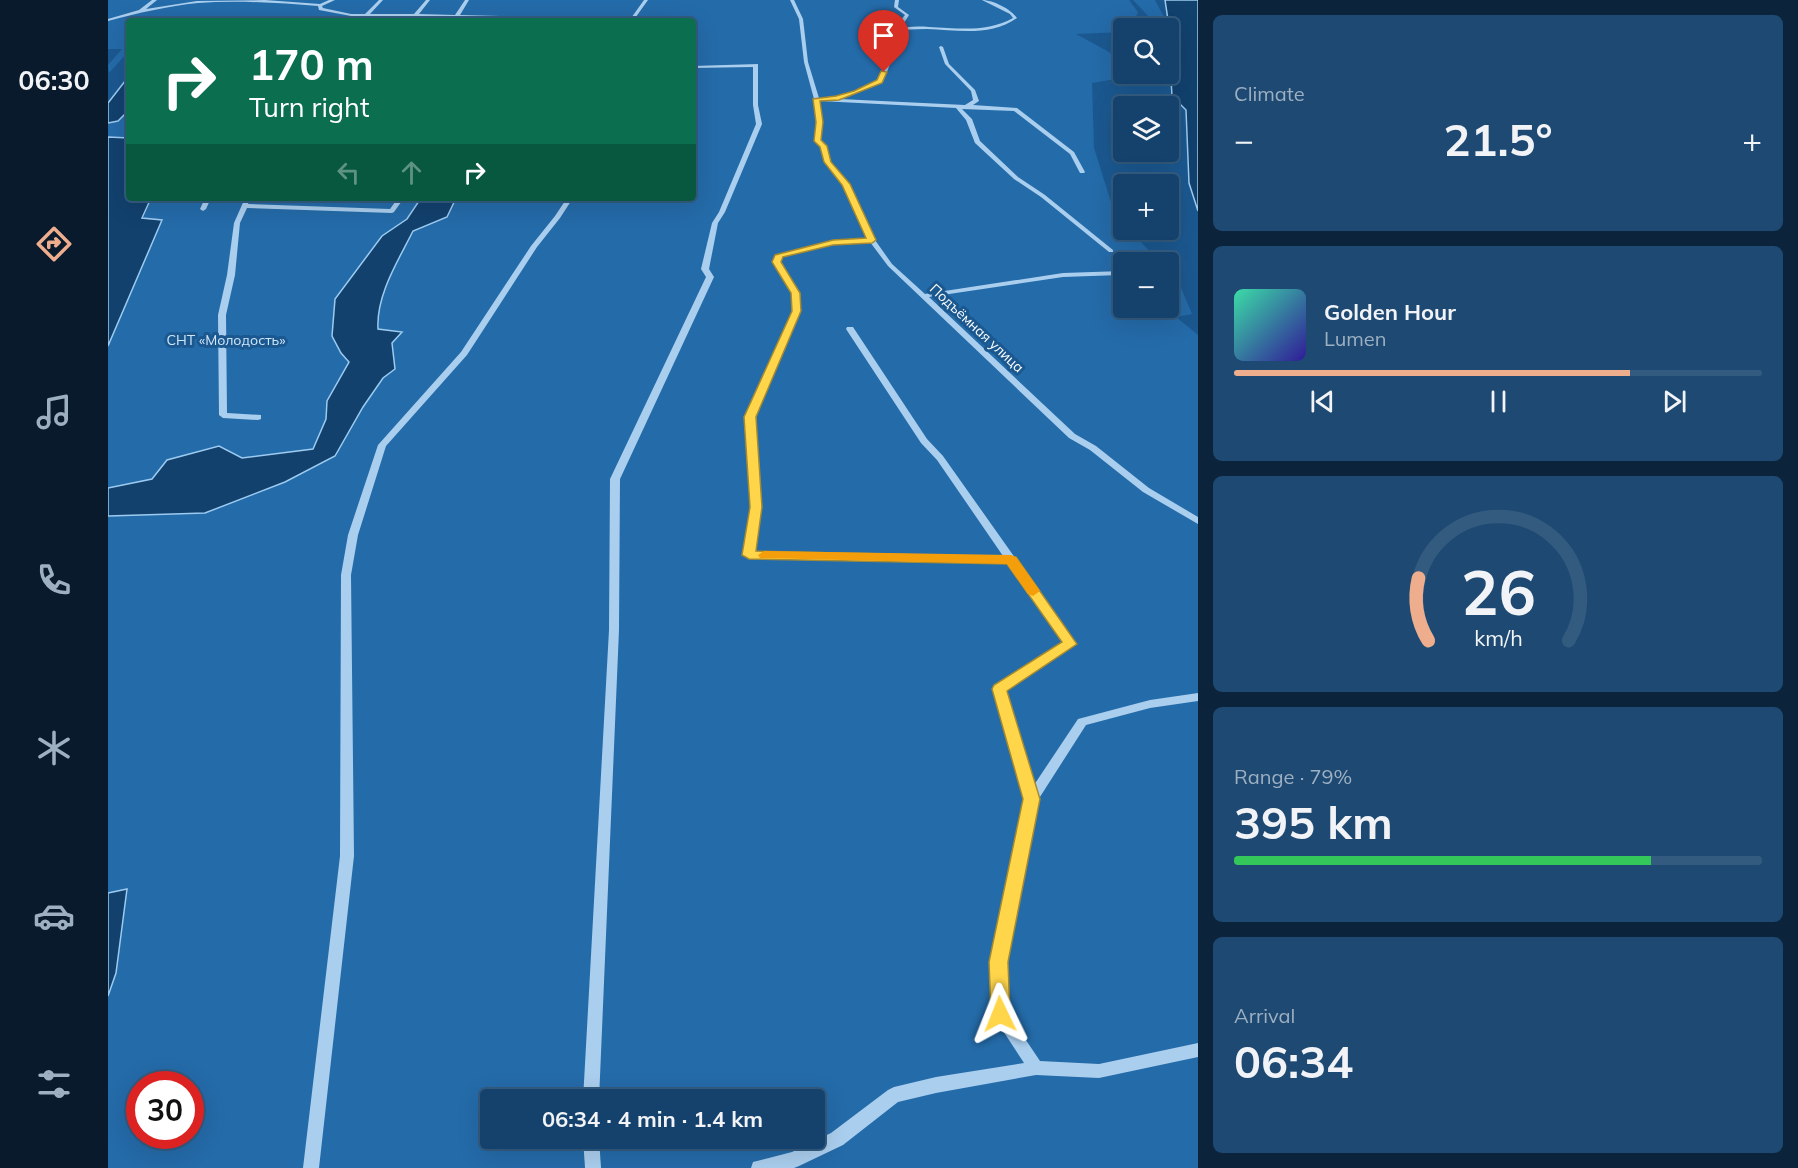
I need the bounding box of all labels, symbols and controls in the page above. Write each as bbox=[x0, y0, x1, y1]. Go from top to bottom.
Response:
pin bbox=[858, 10, 909, 72]
map controls bbox=[1113, 18, 1179, 318]
button: search bbox=[1113, 18, 1179, 84]
icon: arrive bbox=[867, 19, 900, 52]
text: 170 m bbox=[249, 38, 374, 91]
icon: right bbox=[150, 42, 228, 120]
text: 06:30 bbox=[18, 63, 90, 97]
text: Climate bbox=[1234, 81, 1305, 106]
text: Turn right bbox=[249, 90, 369, 124]
button: layers bbox=[1113, 96, 1179, 162]
text: 21.5° bbox=[1443, 111, 1553, 167]
text: − bbox=[1234, 119, 1254, 160]
text: + bbox=[1742, 119, 1762, 160]
icon: left bbox=[332, 156, 365, 189]
icon: ahead bbox=[395, 156, 428, 189]
icon: right bbox=[458, 156, 491, 189]
button: + bbox=[1113, 174, 1179, 240]
icon: directions bbox=[33, 223, 75, 265]
button: − bbox=[1113, 252, 1179, 318]
street label: Подъёмная улица bbox=[926, 280, 1028, 376]
text: Golden Hour bbox=[1324, 298, 1456, 326]
text: Lumen bbox=[1324, 326, 1386, 351]
park label: СНТ «Молодость» bbox=[167, 331, 286, 349]
icon: previous bbox=[1306, 385, 1339, 418]
icon: pause bbox=[1482, 385, 1515, 418]
icon: next bbox=[1658, 385, 1691, 418]
icon: music bbox=[33, 391, 75, 433]
text: 26 bbox=[1461, 552, 1535, 631]
icon: phone bbox=[33, 559, 75, 601]
text: km/h bbox=[1474, 624, 1522, 651]
icon: climate bbox=[33, 727, 75, 769]
text: Range · 79% bbox=[1234, 764, 1352, 789]
text: 395 km bbox=[1234, 794, 1393, 850]
icon: car bbox=[33, 895, 75, 937]
position arrow bbox=[968, 982, 1032, 1046]
text: Arrival bbox=[1234, 1003, 1295, 1028]
text: 06:34 bbox=[1234, 1033, 1353, 1089]
icon: filters bbox=[33, 1063, 75, 1105]
speed limit sign: 30 bbox=[126, 1071, 204, 1149]
text: 06:34 · 4 min · 1.4 km bbox=[542, 1105, 763, 1133]

